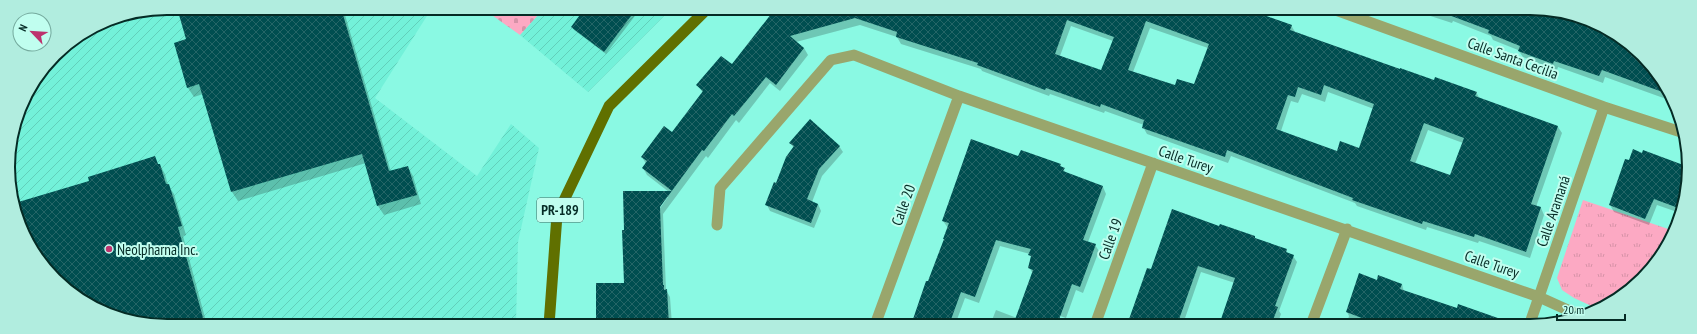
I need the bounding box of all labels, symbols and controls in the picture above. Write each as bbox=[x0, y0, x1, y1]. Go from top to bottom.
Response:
north arrow bbox=[12, 12, 52, 52]
text: N bbox=[15, 22, 31, 33]
street label: Calle Santa Cecilia bbox=[1465, 33, 1561, 83]
street label: Calle Turey bbox=[1156, 141, 1216, 177]
street label: Calle Aramaná bbox=[1532, 173, 1574, 249]
street label: Calle 20 bbox=[887, 182, 919, 228]
road number: PR-189 bbox=[537, 198, 583, 222]
street label: Calle 19 bbox=[1094, 216, 1126, 262]
place label: Neolpharna Inc. bbox=[117, 240, 199, 259]
marker: Neolpharna Inc. bbox=[104, 244, 114, 254]
street label: Calle Turey bbox=[1462, 246, 1522, 282]
scale bar bbox=[1557, 296, 1625, 322]
text: 20 m bbox=[1563, 302, 1584, 317]

